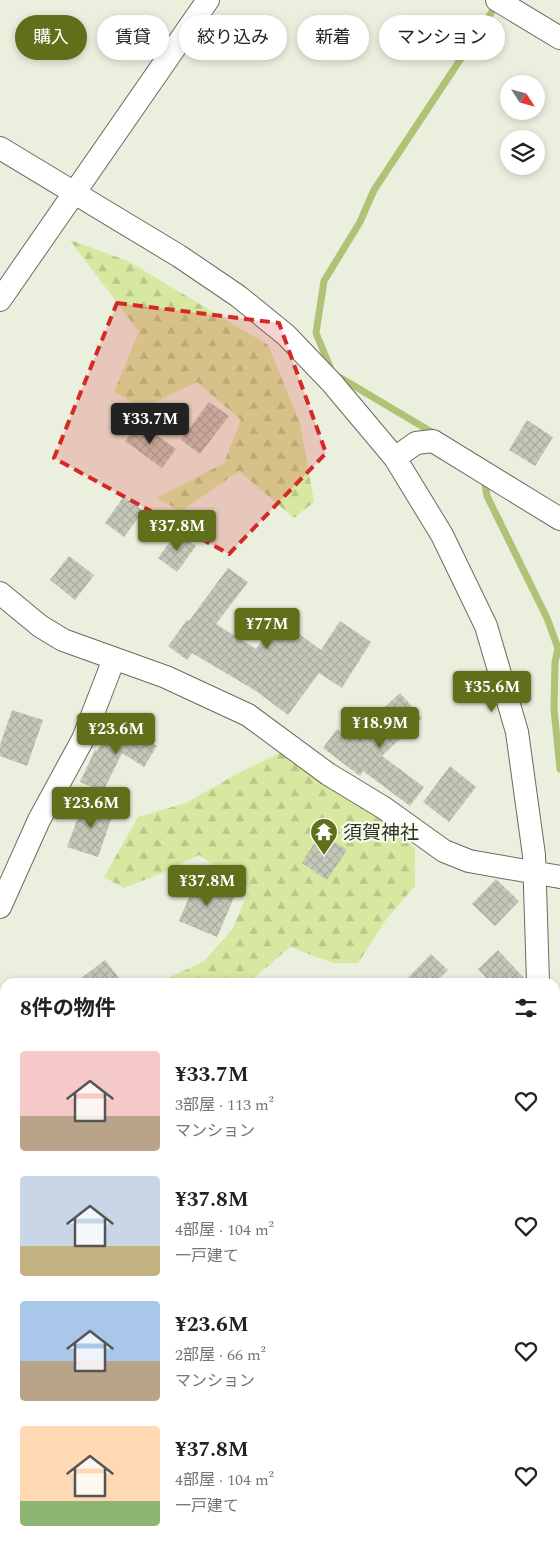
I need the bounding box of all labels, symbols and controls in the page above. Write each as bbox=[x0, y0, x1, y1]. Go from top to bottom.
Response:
chip: 購入 bbox=[15, 15, 87, 60]
chip: 賃貸 bbox=[97, 15, 169, 60]
chip: 絞り込み bbox=[179, 15, 287, 60]
chip: 新着 bbox=[297, 15, 369, 60]
chip: マンション bbox=[379, 15, 505, 60]
north arrow bbox=[500, 75, 545, 120]
map controls bbox=[500, 75, 545, 175]
button: layers bbox=[500, 130, 545, 175]
pin: ¥33.7M bbox=[109, 402, 191, 445]
text: ¥33.7M bbox=[122, 407, 178, 431]
pin: ¥37.8M bbox=[136, 510, 218, 552]
text: ¥37.8M bbox=[149, 514, 205, 538]
pin: ¥77M bbox=[237, 608, 297, 650]
text: ¥77M bbox=[246, 612, 288, 636]
pin: ¥35.6M bbox=[451, 670, 533, 713]
text: ¥35.6M bbox=[464, 675, 520, 699]
pin: ¥18.9M bbox=[339, 706, 421, 749]
text: ¥18.9M bbox=[352, 711, 408, 735]
pin: ¥23.6M bbox=[75, 712, 157, 755]
text: ¥23.6M bbox=[88, 717, 144, 741]
pin: ¥23.6M bbox=[50, 786, 132, 829]
text: ¥23.6M bbox=[63, 791, 119, 815]
temple icon: 須賀神社 bbox=[309, 817, 339, 856]
place label: 須賀神社 bbox=[343, 819, 419, 848]
pin: ¥37.8M bbox=[166, 864, 248, 907]
text: ¥37.8M bbox=[179, 869, 235, 893]
text: 8件の物件 bbox=[20, 993, 116, 1025]
icon: filters bbox=[512, 994, 540, 1022]
text: ¥33.7M bbox=[175, 1059, 249, 1091]
icon: home bbox=[60, 1071, 120, 1131]
icon: heart bbox=[512, 1087, 540, 1115]
text: 3部屋 · 113 m² bbox=[175, 1093, 274, 1117]
text: マンション bbox=[175, 1119, 255, 1143]
text: ¥37.8M bbox=[175, 1184, 249, 1216]
icon: home bbox=[60, 1196, 120, 1256]
icon: heart bbox=[512, 1212, 540, 1240]
text: 4部屋 · 104 m² bbox=[175, 1218, 274, 1242]
text: 一戸建て bbox=[175, 1244, 239, 1268]
text: ¥23.6M bbox=[175, 1309, 249, 1341]
icon: home bbox=[60, 1321, 120, 1381]
icon: heart bbox=[512, 1337, 540, 1365]
text: 2部屋 · 66 m² bbox=[175, 1343, 266, 1367]
text: マンション bbox=[175, 1369, 255, 1393]
text: ¥37.8M bbox=[175, 1434, 249, 1466]
icon: home bbox=[60, 1446, 120, 1506]
icon: heart bbox=[512, 1462, 540, 1490]
text: 4部屋 · 104 m² bbox=[175, 1468, 274, 1492]
text: 一戸建て bbox=[175, 1494, 239, 1518]

